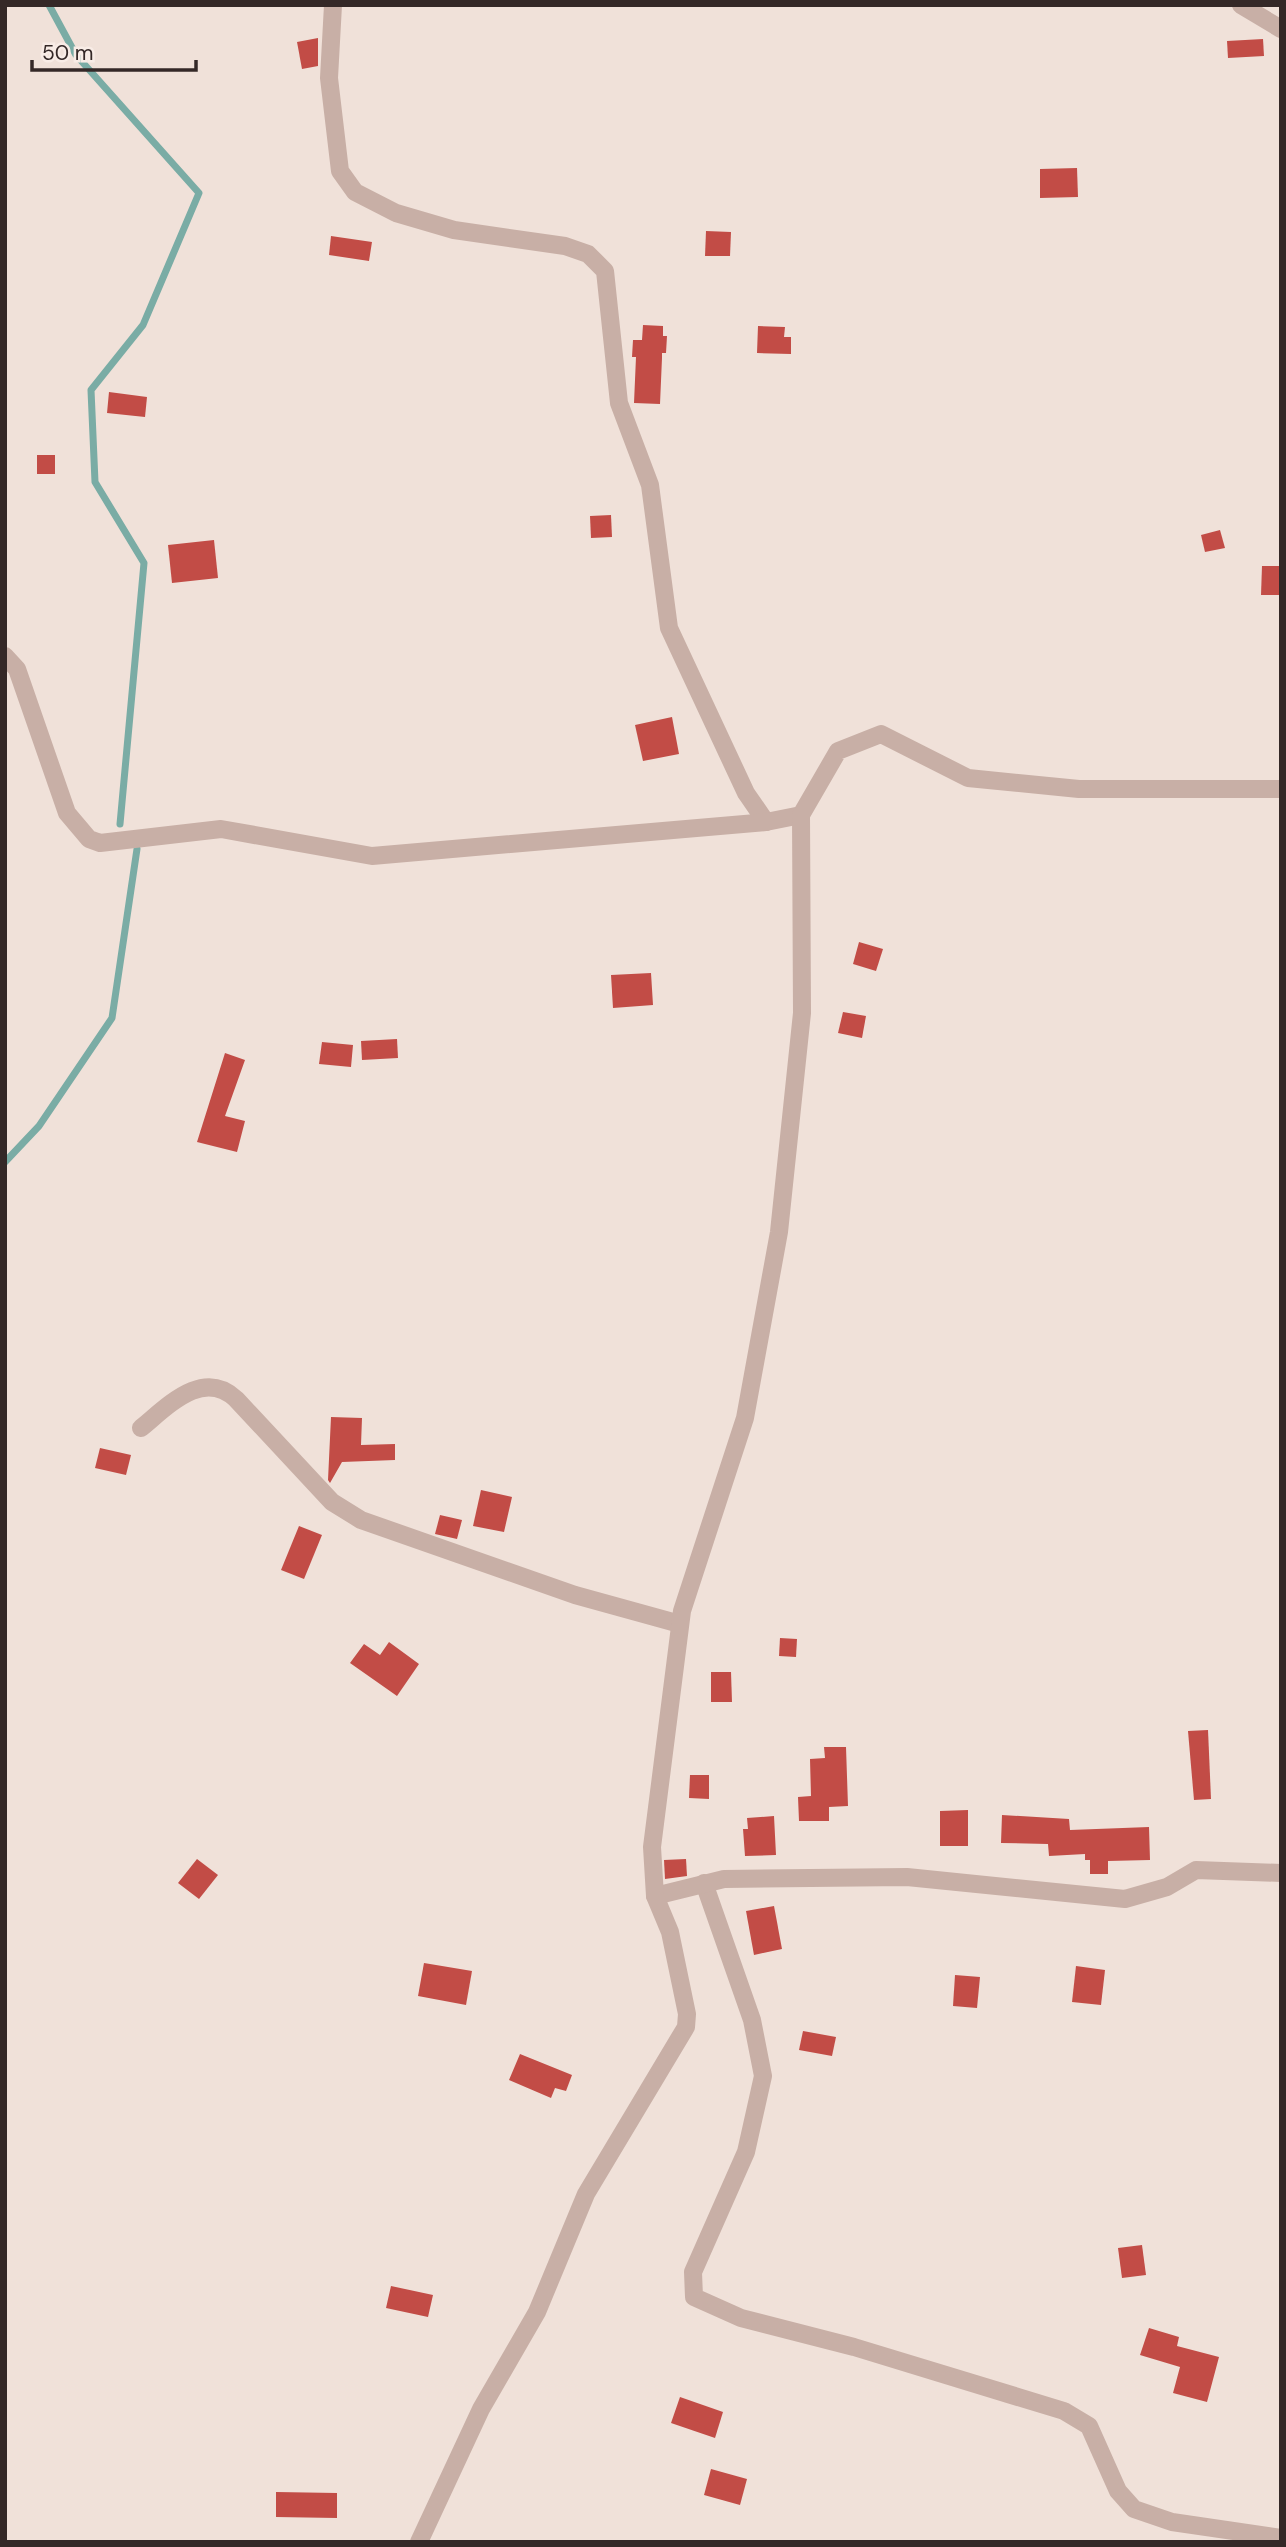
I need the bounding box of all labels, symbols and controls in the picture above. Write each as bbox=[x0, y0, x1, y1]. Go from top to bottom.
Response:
scale bar bbox=[32, 28, 196, 72]
text: 50 m bbox=[42, 39, 93, 67]

